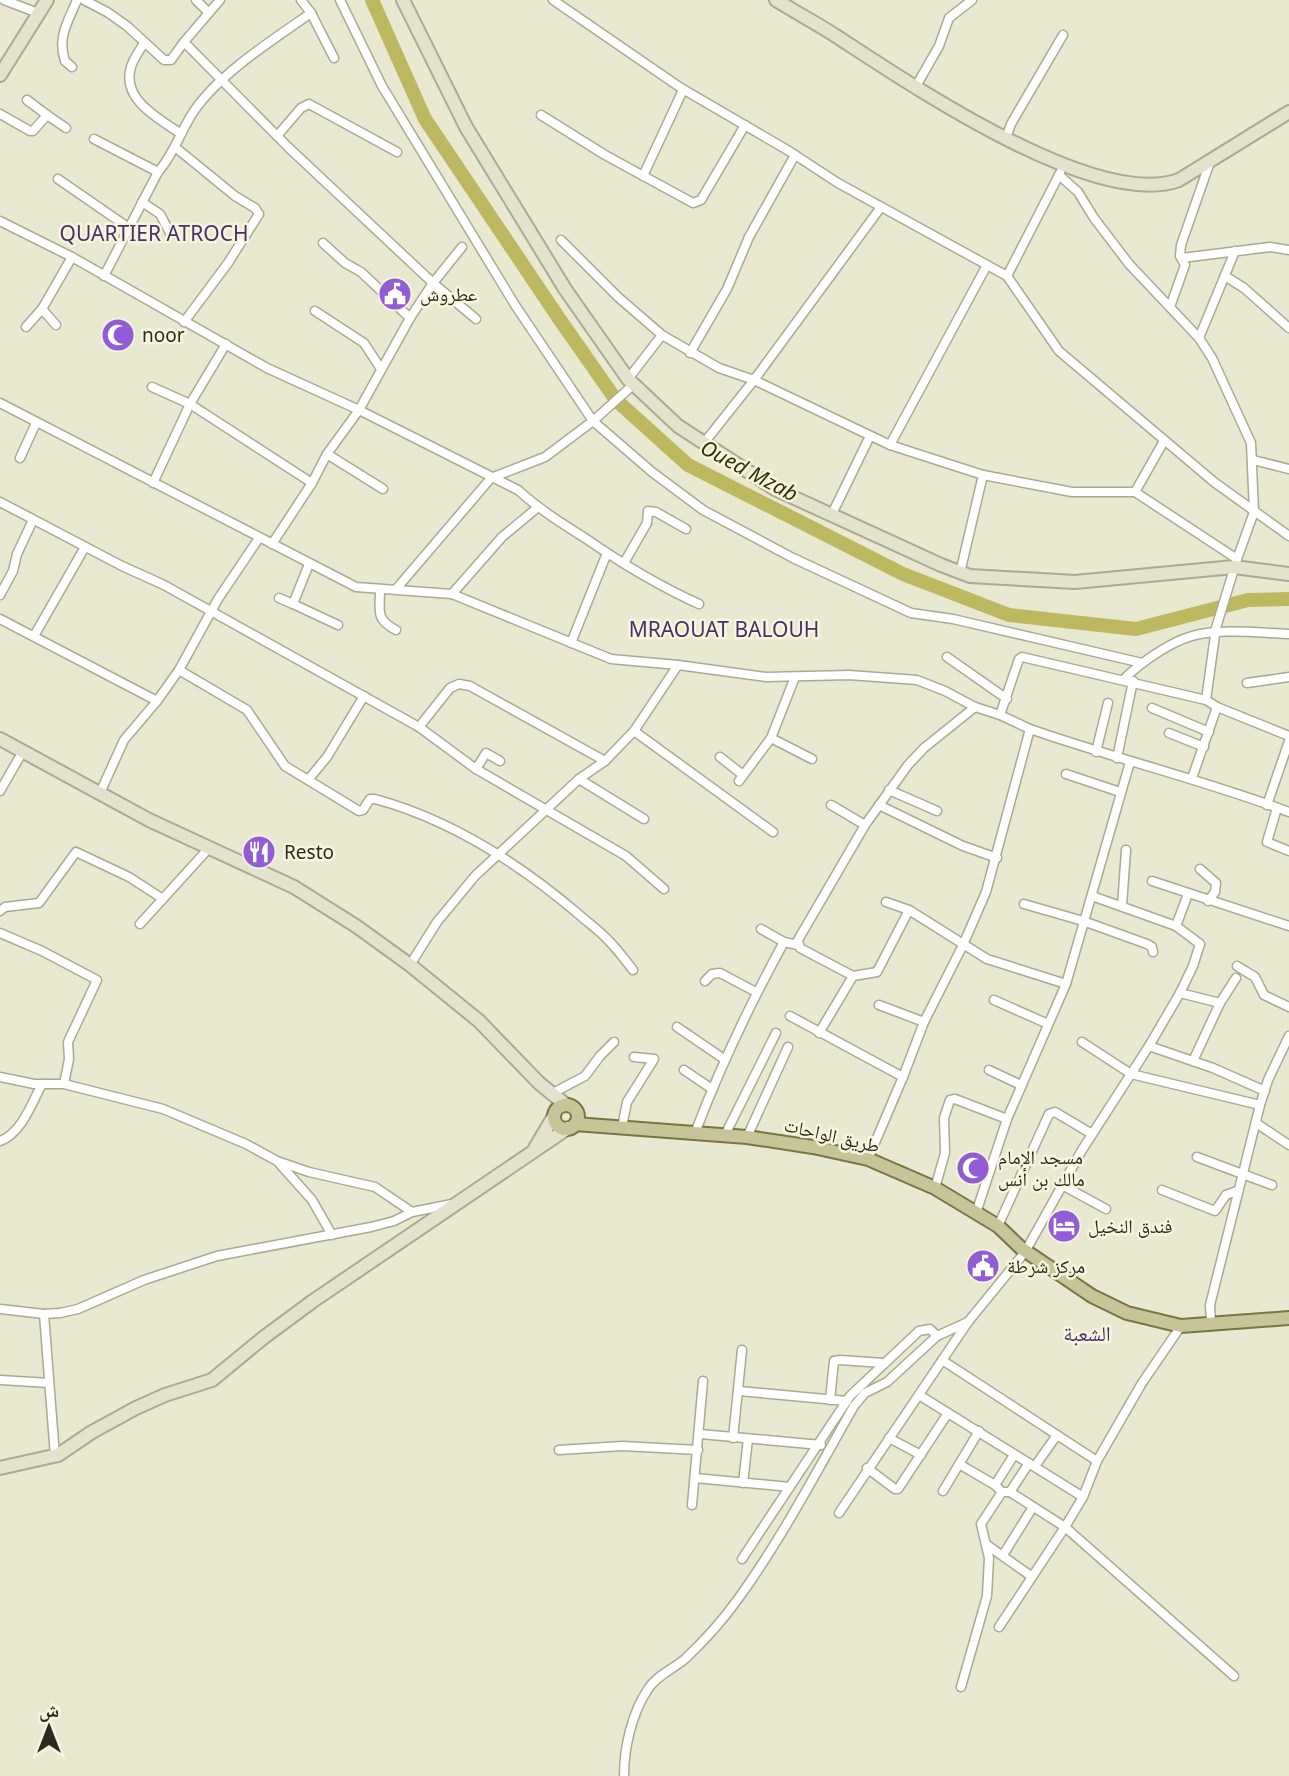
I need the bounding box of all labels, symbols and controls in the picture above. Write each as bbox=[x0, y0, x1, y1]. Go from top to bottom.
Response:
district label: QUARTIER ATROCH bbox=[60, 219, 248, 247]
public building icon: عطروش bbox=[376, 275, 414, 313]
place label: عطروش bbox=[420, 281, 478, 307]
mosque icon: noor bbox=[99, 316, 137, 354]
place label: noor bbox=[142, 322, 185, 348]
water label: Oued Mzab bbox=[696, 433, 803, 507]
district label: MRAOUAT BALOUH bbox=[629, 615, 819, 643]
restaurant icon: Resto bbox=[240, 833, 278, 871]
place label: Resto bbox=[284, 839, 334, 865]
street label: طريق الواحات bbox=[782, 1111, 882, 1159]
place label: مسجد الإمام مالك بن أنس bbox=[998, 1144, 1085, 1192]
mosque icon: مسجد الإمام مالك بن أنس bbox=[954, 1149, 992, 1187]
hotel icon: فندق النخيل bbox=[1045, 1207, 1083, 1245]
place label: فندق النخيل bbox=[1088, 1213, 1173, 1239]
public building icon: مركز شرطة bbox=[964, 1247, 1002, 1285]
place label: مركز شرطة bbox=[1007, 1253, 1085, 1279]
district label: الشعبة bbox=[1063, 1319, 1111, 1347]
north arrow bbox=[14, 1692, 84, 1762]
text: ش bbox=[39, 1697, 59, 1723]

